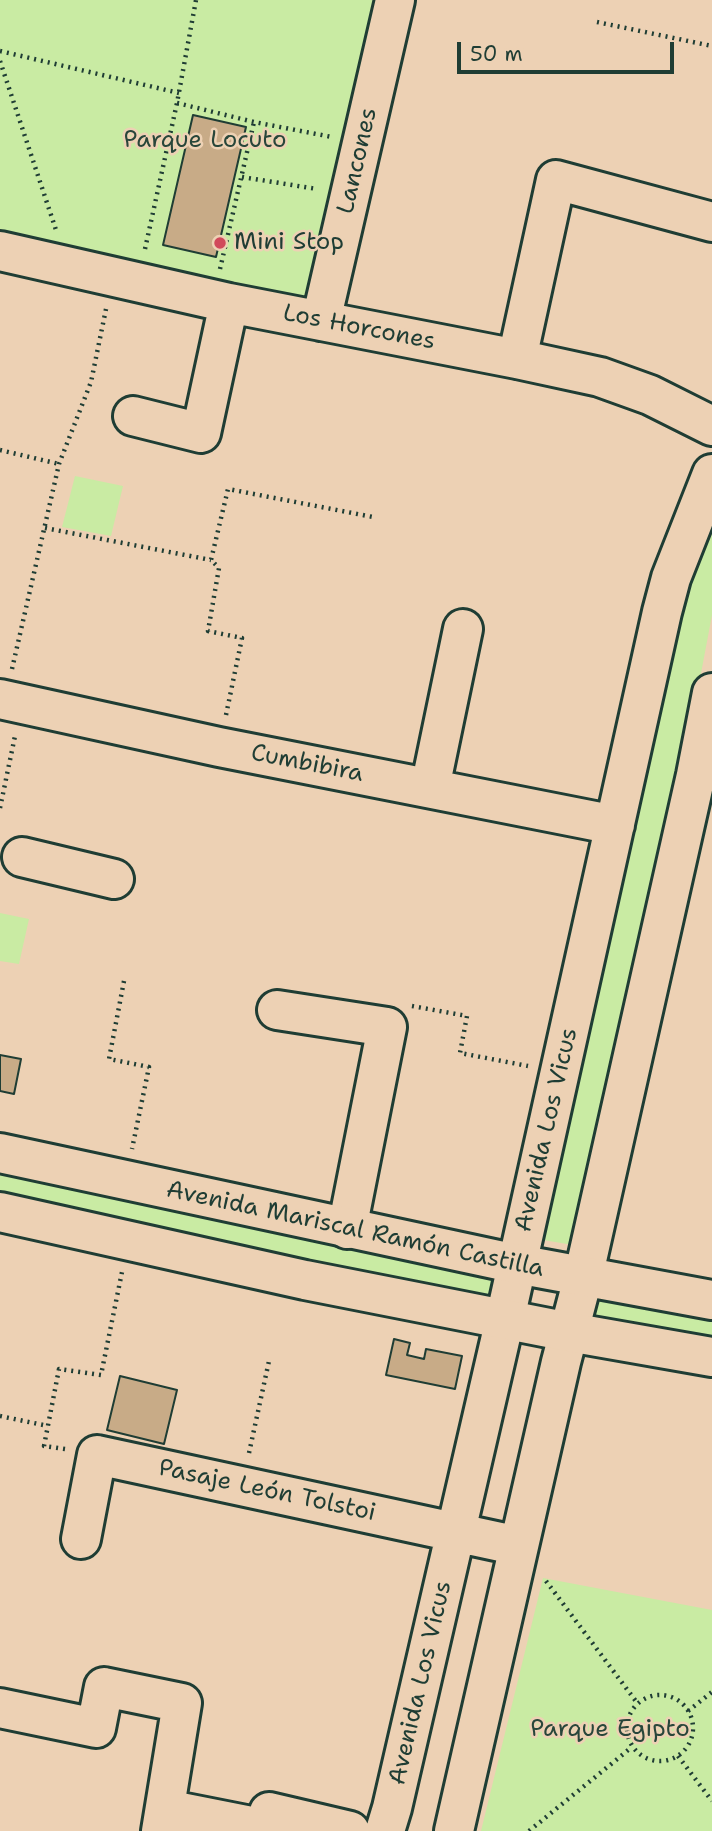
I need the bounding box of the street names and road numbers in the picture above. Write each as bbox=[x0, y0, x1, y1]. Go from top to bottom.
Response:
street label: Lancones bbox=[332, 105, 384, 217]
street label: Los Horcones bbox=[281, 299, 437, 357]
street label: Cumbibira bbox=[248, 739, 366, 789]
street label: Avenida Los Vicus bbox=[510, 1025, 584, 1235]
street label: Avenida Mariscal Ramón Castilla bbox=[164, 1176, 546, 1284]
street label: Pasaje León Tolstoi bbox=[156, 1454, 378, 1528]
street label: Avenida Los Vicus bbox=[384, 1578, 458, 1788]

